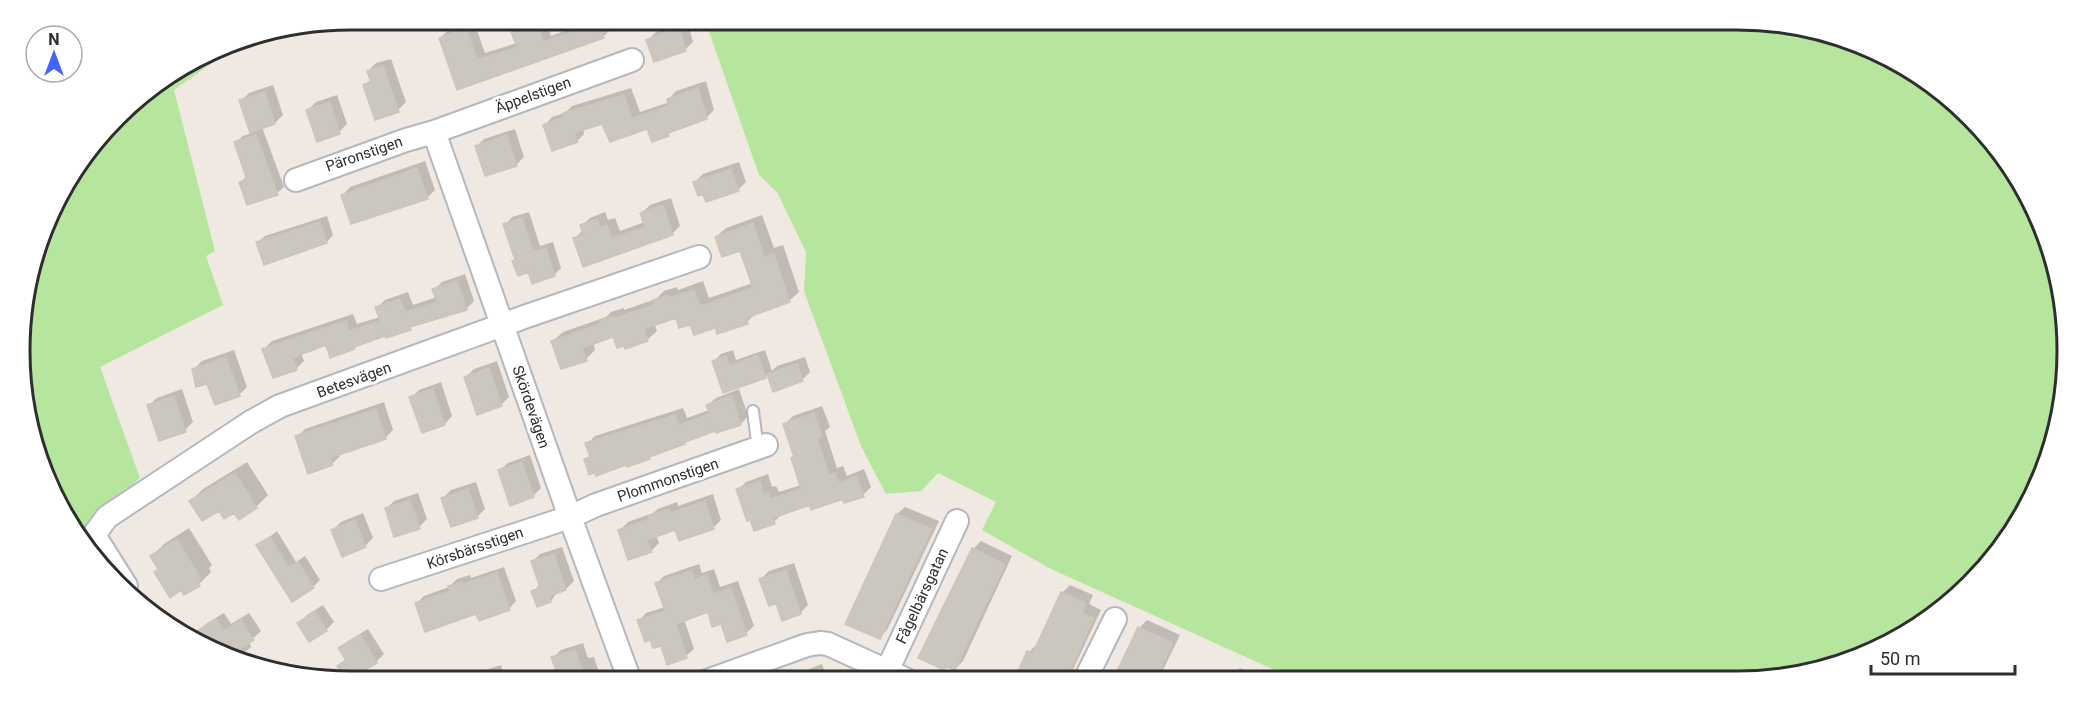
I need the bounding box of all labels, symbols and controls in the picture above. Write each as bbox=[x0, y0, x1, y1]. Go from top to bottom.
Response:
north arrow bbox=[24, 24, 84, 84]
text: N bbox=[48, 30, 60, 49]
street label: Äppelstigen bbox=[493, 73, 573, 117]
street label: Päronstigen bbox=[323, 132, 405, 176]
street label: Betesvägen bbox=[314, 358, 394, 402]
street label: Skördevägen bbox=[508, 363, 554, 451]
street label: Plommonstigen bbox=[615, 454, 721, 506]
street label: Körsbärsstigen bbox=[424, 523, 526, 573]
street label: Fågelbärsgatan bbox=[892, 545, 952, 647]
scale bar bbox=[1871, 638, 2015, 676]
text: 50 m bbox=[1880, 648, 1920, 669]

